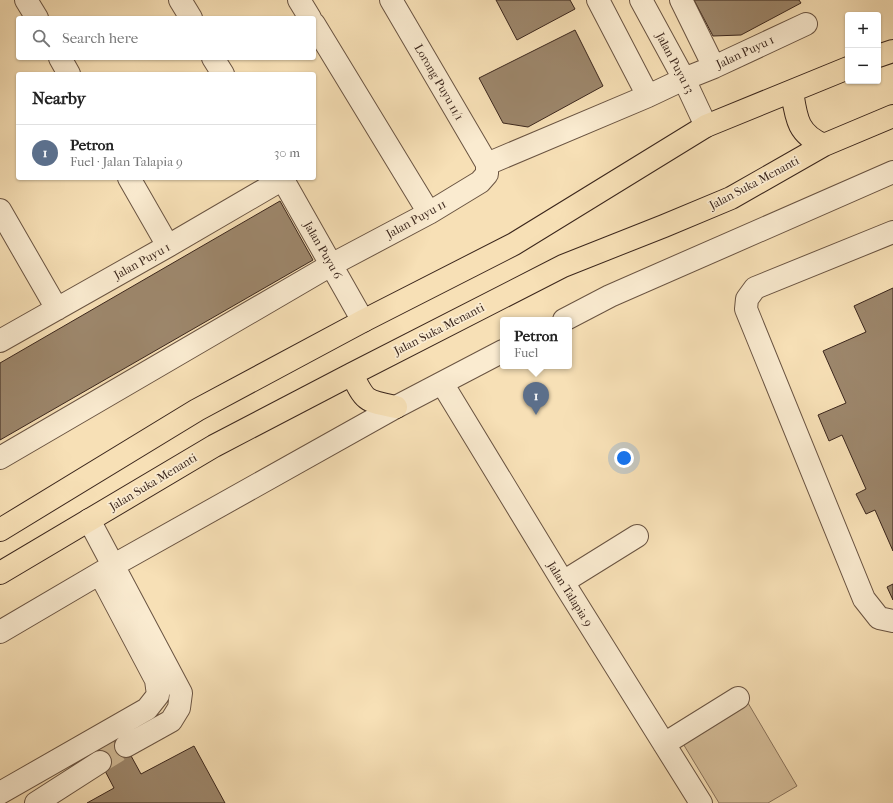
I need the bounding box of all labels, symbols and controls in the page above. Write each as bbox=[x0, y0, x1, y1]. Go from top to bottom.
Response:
map controls bbox=[845, 12, 881, 84]
button: + bbox=[845, 12, 881, 48]
search box bbox=[16, 16, 316, 60]
icon: search bbox=[30, 27, 52, 49]
text: Search here bbox=[62, 29, 138, 47]
street label: Jalan Puyu 13 bbox=[653, 29, 697, 96]
street label: Jalan Puyu 1 bbox=[713, 33, 776, 72]
street label: Lorong Puyu 11/1 bbox=[412, 41, 466, 123]
button: − bbox=[845, 48, 881, 84]
text: Nearby bbox=[32, 88, 86, 108]
text: Petron bbox=[70, 136, 114, 154]
text: 1 bbox=[43, 145, 47, 160]
text: 30 m bbox=[274, 145, 300, 160]
street label: Jalan Suka Menanti bbox=[706, 153, 802, 213]
text: Fuel · Jalan Talapia 9 bbox=[70, 154, 183, 169]
street label: Jalan Puyu 11 bbox=[383, 197, 448, 242]
street label: Jalan Puyu 6 bbox=[300, 218, 345, 282]
street label: Jalan Puyu 1 bbox=[111, 240, 173, 283]
street label: Jalan Suka Menanti bbox=[391, 300, 487, 358]
popup bbox=[500, 317, 572, 369]
text: Petron bbox=[514, 327, 558, 345]
text: Fuel bbox=[514, 345, 538, 360]
pin: 1 bbox=[523, 382, 549, 415]
your location bbox=[614, 448, 634, 468]
street label: Jalan Suka Menanti bbox=[106, 450, 200, 514]
street label: Jalan Talapia 9 bbox=[544, 558, 596, 629]

